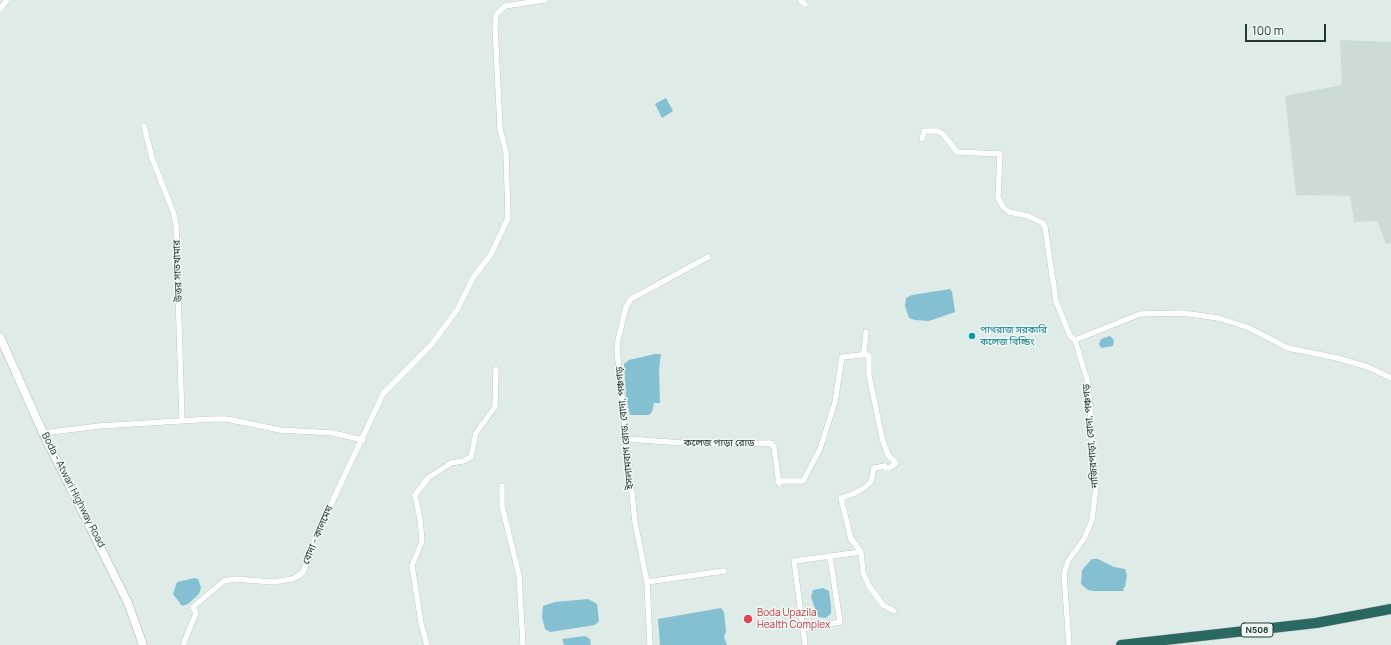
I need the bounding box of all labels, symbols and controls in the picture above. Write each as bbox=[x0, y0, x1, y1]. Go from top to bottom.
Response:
scale bar bbox=[1247, 16, 1328, 42]
text: 100 m bbox=[1252, 22, 1284, 39]
street label: উত্তর সাতখামার bbox=[171, 240, 185, 302]
place label: পাথরাজ সরকারি কলেজ বিল্ডিং bbox=[980, 324, 1047, 348]
marker: পাথরাজ সরকারি কলেজ বিল্ডিং bbox=[967, 331, 977, 341]
street label: ইসলামবাগ রোড, বোদা, পঞ্চগড় bbox=[614, 366, 636, 490]
street label: নাজিরপাড়া, বোদা, পঞ্চগড় bbox=[1080, 383, 1102, 489]
street label: Boda - Atwari Highway Road bbox=[39, 431, 107, 549]
street label: কলেজ পাড়া রোড bbox=[684, 437, 754, 449]
street label: বোদা - কালমেঘ bbox=[300, 504, 336, 566]
place label: Boda Upazila Health Complex bbox=[757, 607, 830, 630]
marker: Boda Upazila Health Complex bbox=[742, 613, 754, 625]
road number: N508 bbox=[1241, 623, 1273, 637]

